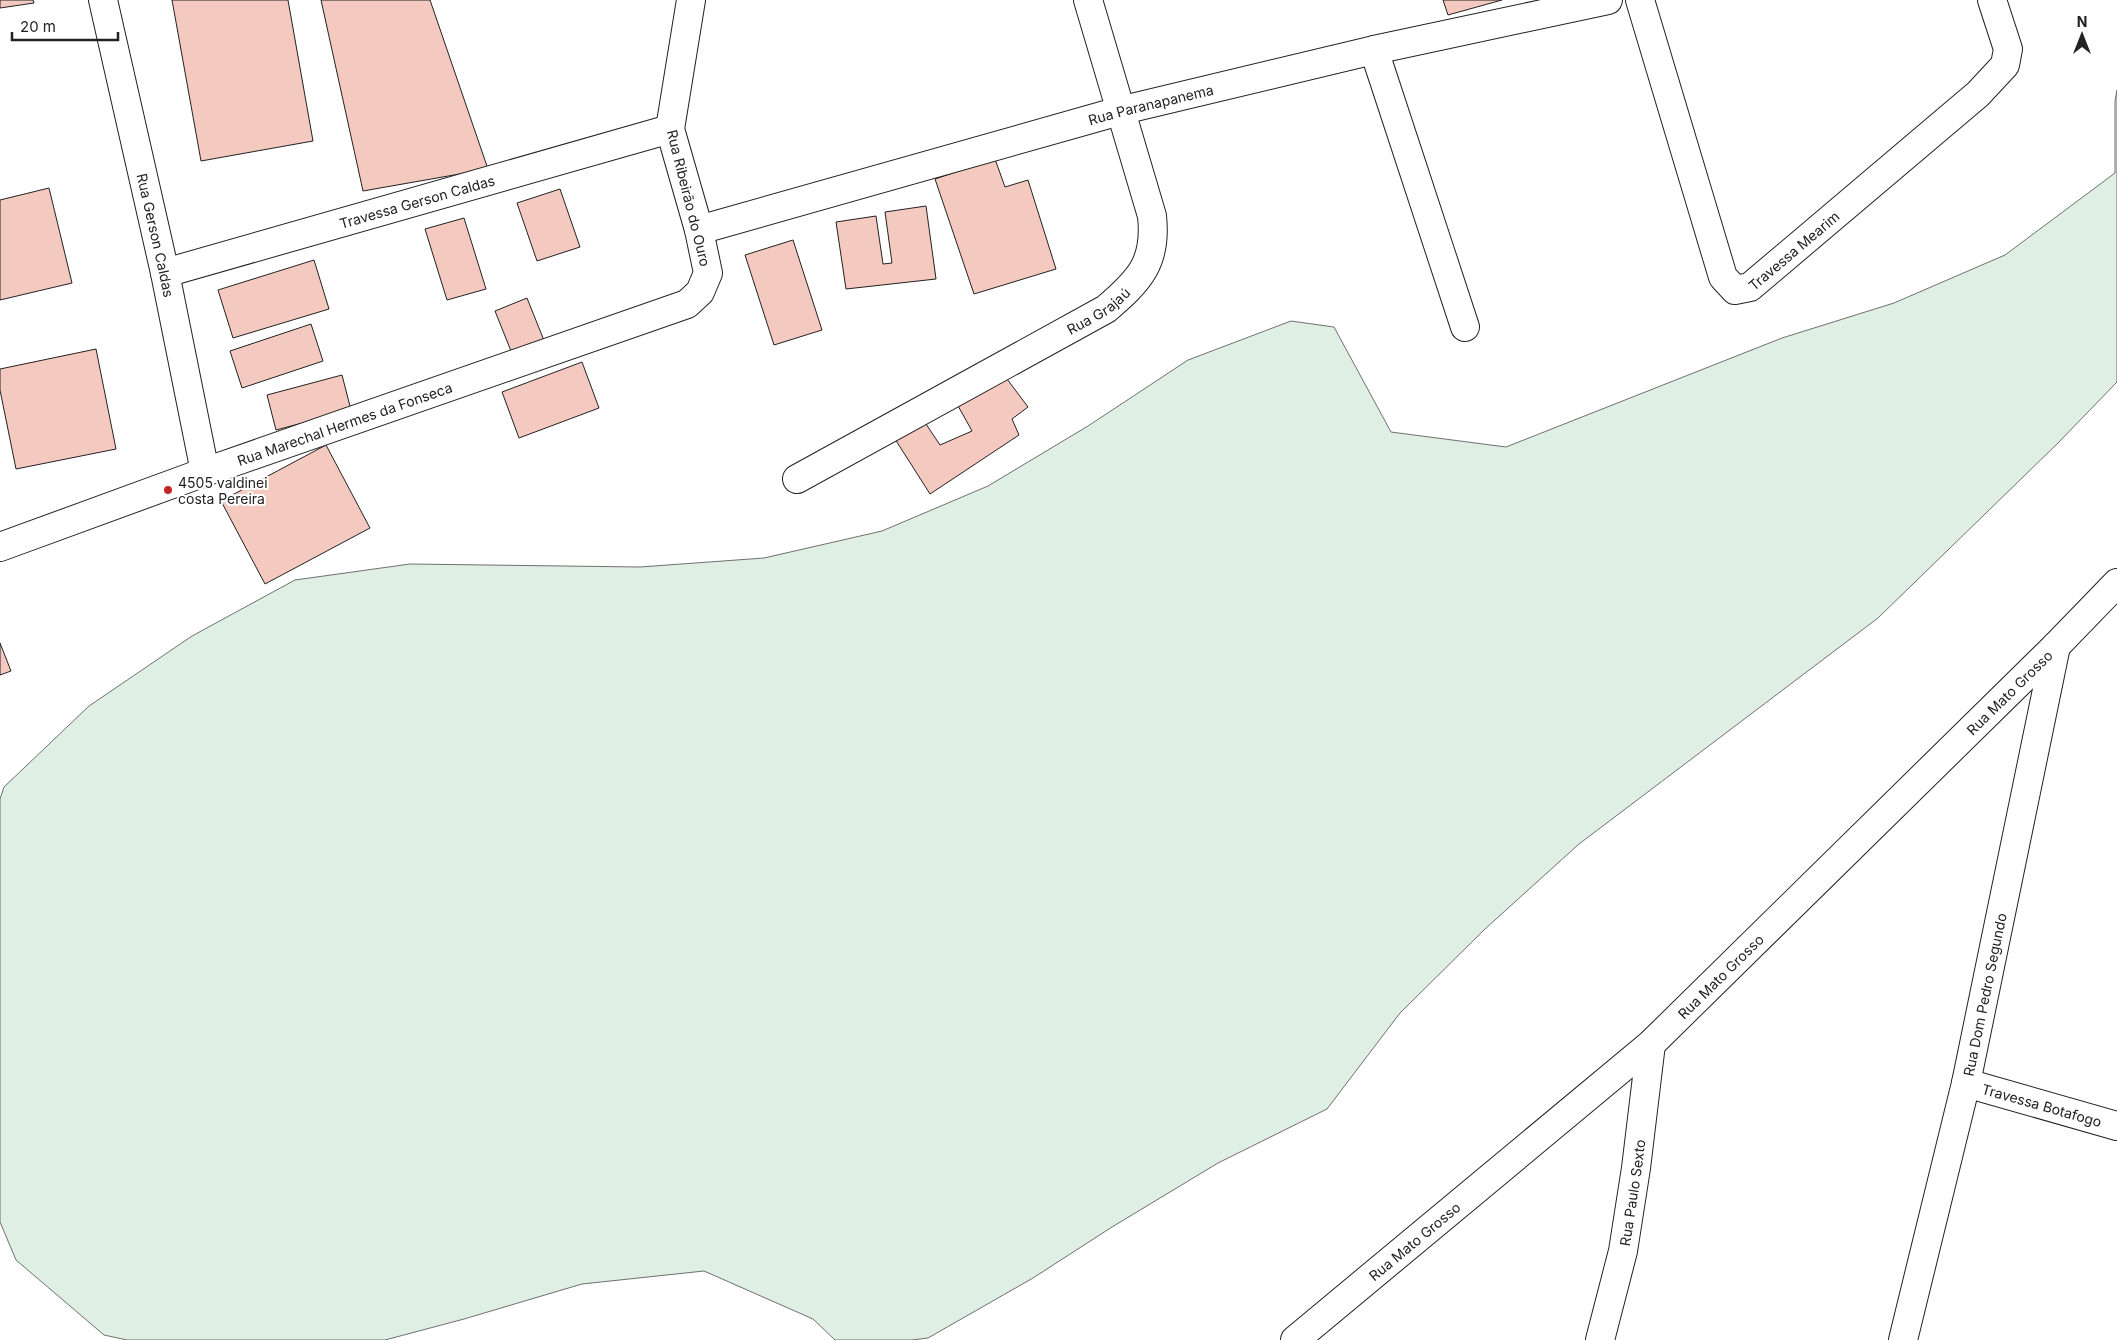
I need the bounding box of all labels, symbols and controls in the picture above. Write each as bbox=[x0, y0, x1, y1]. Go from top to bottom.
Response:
scale bar bbox=[12, 10, 119, 42]
north arrow bbox=[2057, 10, 2107, 60]
text: N bbox=[2077, 13, 2087, 30]
text: 20 m bbox=[20, 17, 56, 36]
street label: Rua Paranapanema bbox=[1086, 80, 1215, 128]
street label: Rua Ribeirão do Ouro bbox=[664, 128, 714, 268]
street label: Travessa Gerson Caldas bbox=[337, 171, 497, 231]
street label: Rua Gerson Caldas bbox=[134, 172, 178, 298]
street label: Travessa Mearim bbox=[1745, 207, 1842, 293]
street label: Rua Grajaú bbox=[1064, 284, 1133, 338]
street label: Rua Marechal Hermes da Fonseca bbox=[235, 378, 454, 469]
place label: 4505 valdinei costa Pereira bbox=[178, 474, 268, 507]
marker: 4505 valdinei costa Pereira bbox=[162, 484, 174, 496]
street label: Rua Mato Grosso bbox=[1963, 646, 2056, 738]
street label: Rua Dom Pedro Segundo bbox=[1959, 911, 2009, 1078]
street label: Rua Mato Grosso bbox=[1674, 930, 1767, 1022]
street label: Travessa Botafogo bbox=[1980, 1080, 2104, 1130]
street label: Rua Paulo Sexto bbox=[1615, 1138, 1648, 1247]
street label: Rua Mato Grosso bbox=[1365, 1198, 1463, 1284]

